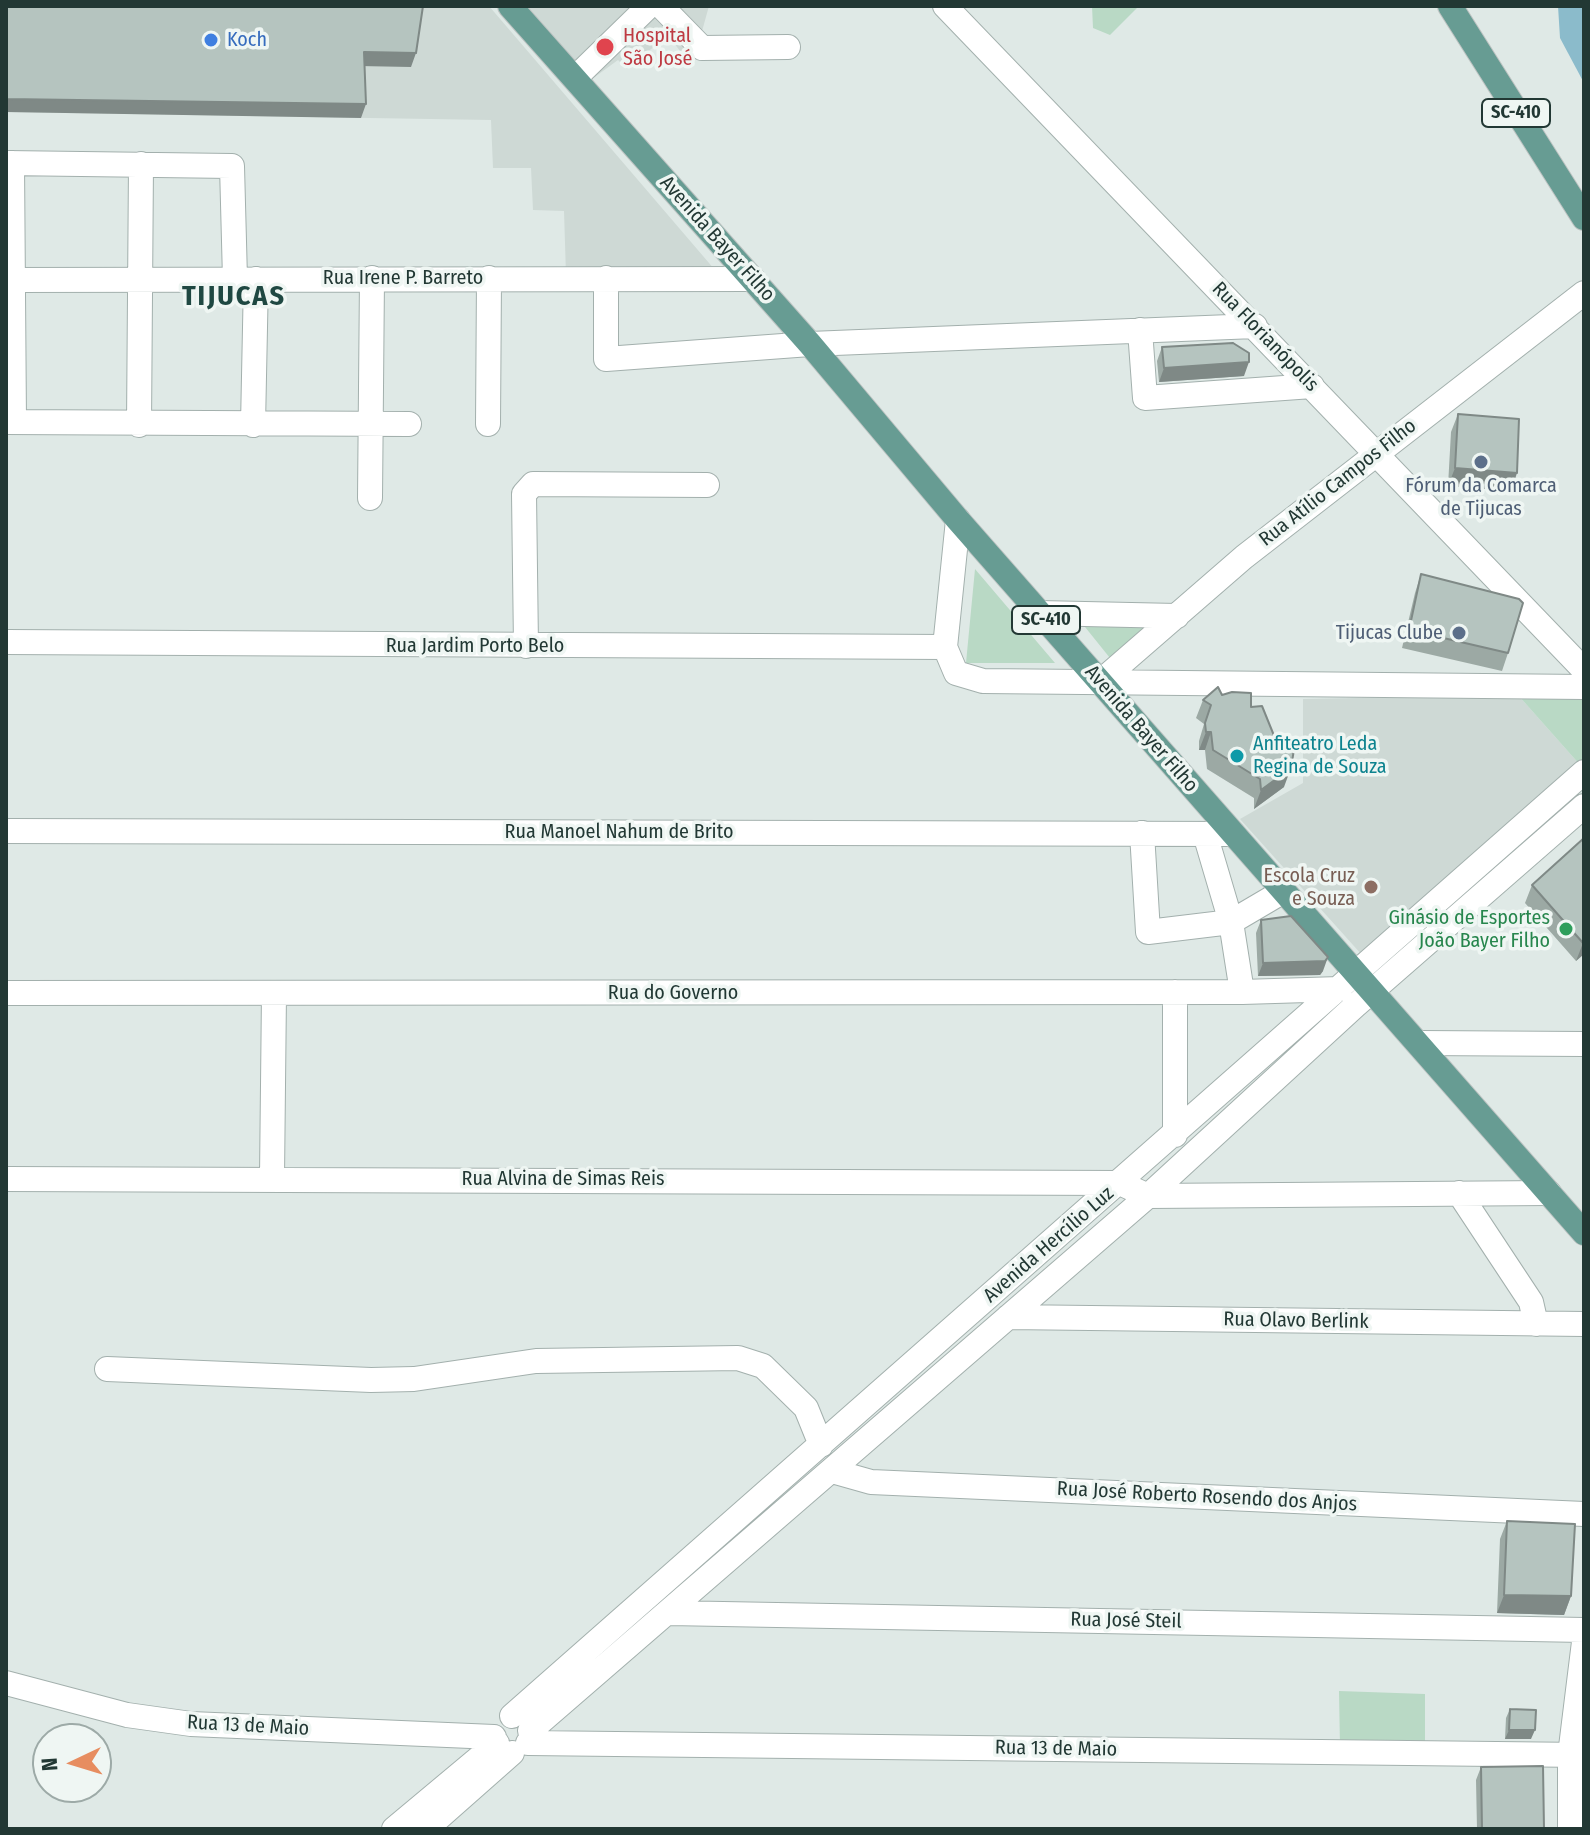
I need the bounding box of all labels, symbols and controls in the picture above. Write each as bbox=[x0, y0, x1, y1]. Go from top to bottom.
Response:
place label: Hospital São José bbox=[623, 24, 692, 71]
place label: Koch bbox=[227, 28, 267, 52]
marker: Koch bbox=[202, 31, 220, 49]
marker: Hospital São José bbox=[594, 36, 616, 58]
road number: SC-410 bbox=[1482, 99, 1550, 127]
street label: Avenida Bayer Filho bbox=[654, 171, 780, 307]
street label: Rua Irene P. Barreto bbox=[323, 266, 483, 290]
street label: Rua Florianópolis bbox=[1207, 277, 1323, 397]
district label: TIJUCAS bbox=[182, 280, 286, 314]
street label: Rua Atílio Campos Filho bbox=[1255, 414, 1421, 552]
marker: Fórum da Comarca de Tijucas bbox=[1472, 453, 1490, 471]
place label: Fórum da Comarca de Tijucas bbox=[1405, 474, 1557, 521]
road number: SC-410 bbox=[1012, 606, 1080, 634]
place label: Tijucas Clube bbox=[1336, 621, 1443, 645]
marker: Tijucas Clube bbox=[1450, 624, 1468, 642]
street label: Rua Jardim Porto Belo bbox=[386, 634, 564, 658]
street label: Avenida Bayer Filho bbox=[1079, 661, 1203, 797]
place label: Anfiteatro Leda Regina de Souza bbox=[1253, 732, 1387, 779]
marker: Anfiteatro Leda Regina de Souza bbox=[1228, 747, 1246, 765]
street label: Rua Manoel Nahum de Brito bbox=[505, 820, 733, 844]
place label: Escola Cruz e Souza bbox=[1264, 864, 1355, 911]
marker: Escola Cruz e Souza bbox=[1362, 878, 1380, 896]
place label: Ginásio de Esportes João Bayer Filho bbox=[1389, 906, 1550, 953]
marker: Ginásio de Esportes João Bayer Filho bbox=[1557, 920, 1575, 938]
street label: Rua do Governo bbox=[608, 981, 738, 1005]
street label: Rua Alvina de Simas Reis bbox=[461, 1167, 665, 1191]
street label: Avenida Hercílio Luz bbox=[979, 1182, 1119, 1308]
street label: Rua Olavo Berlink bbox=[1223, 1308, 1369, 1334]
street label: Rua José Roberto Rosendo dos Anjos bbox=[1056, 1477, 1358, 1517]
street label: Rua José Steil bbox=[1070, 1608, 1182, 1634]
street label: Rua 13 de Maio bbox=[186, 1711, 310, 1741]
north arrow bbox=[32, 1723, 112, 1803]
street label: Rua 13 de Maio bbox=[995, 1736, 1117, 1762]
text: N bbox=[36, 1757, 63, 1772]

